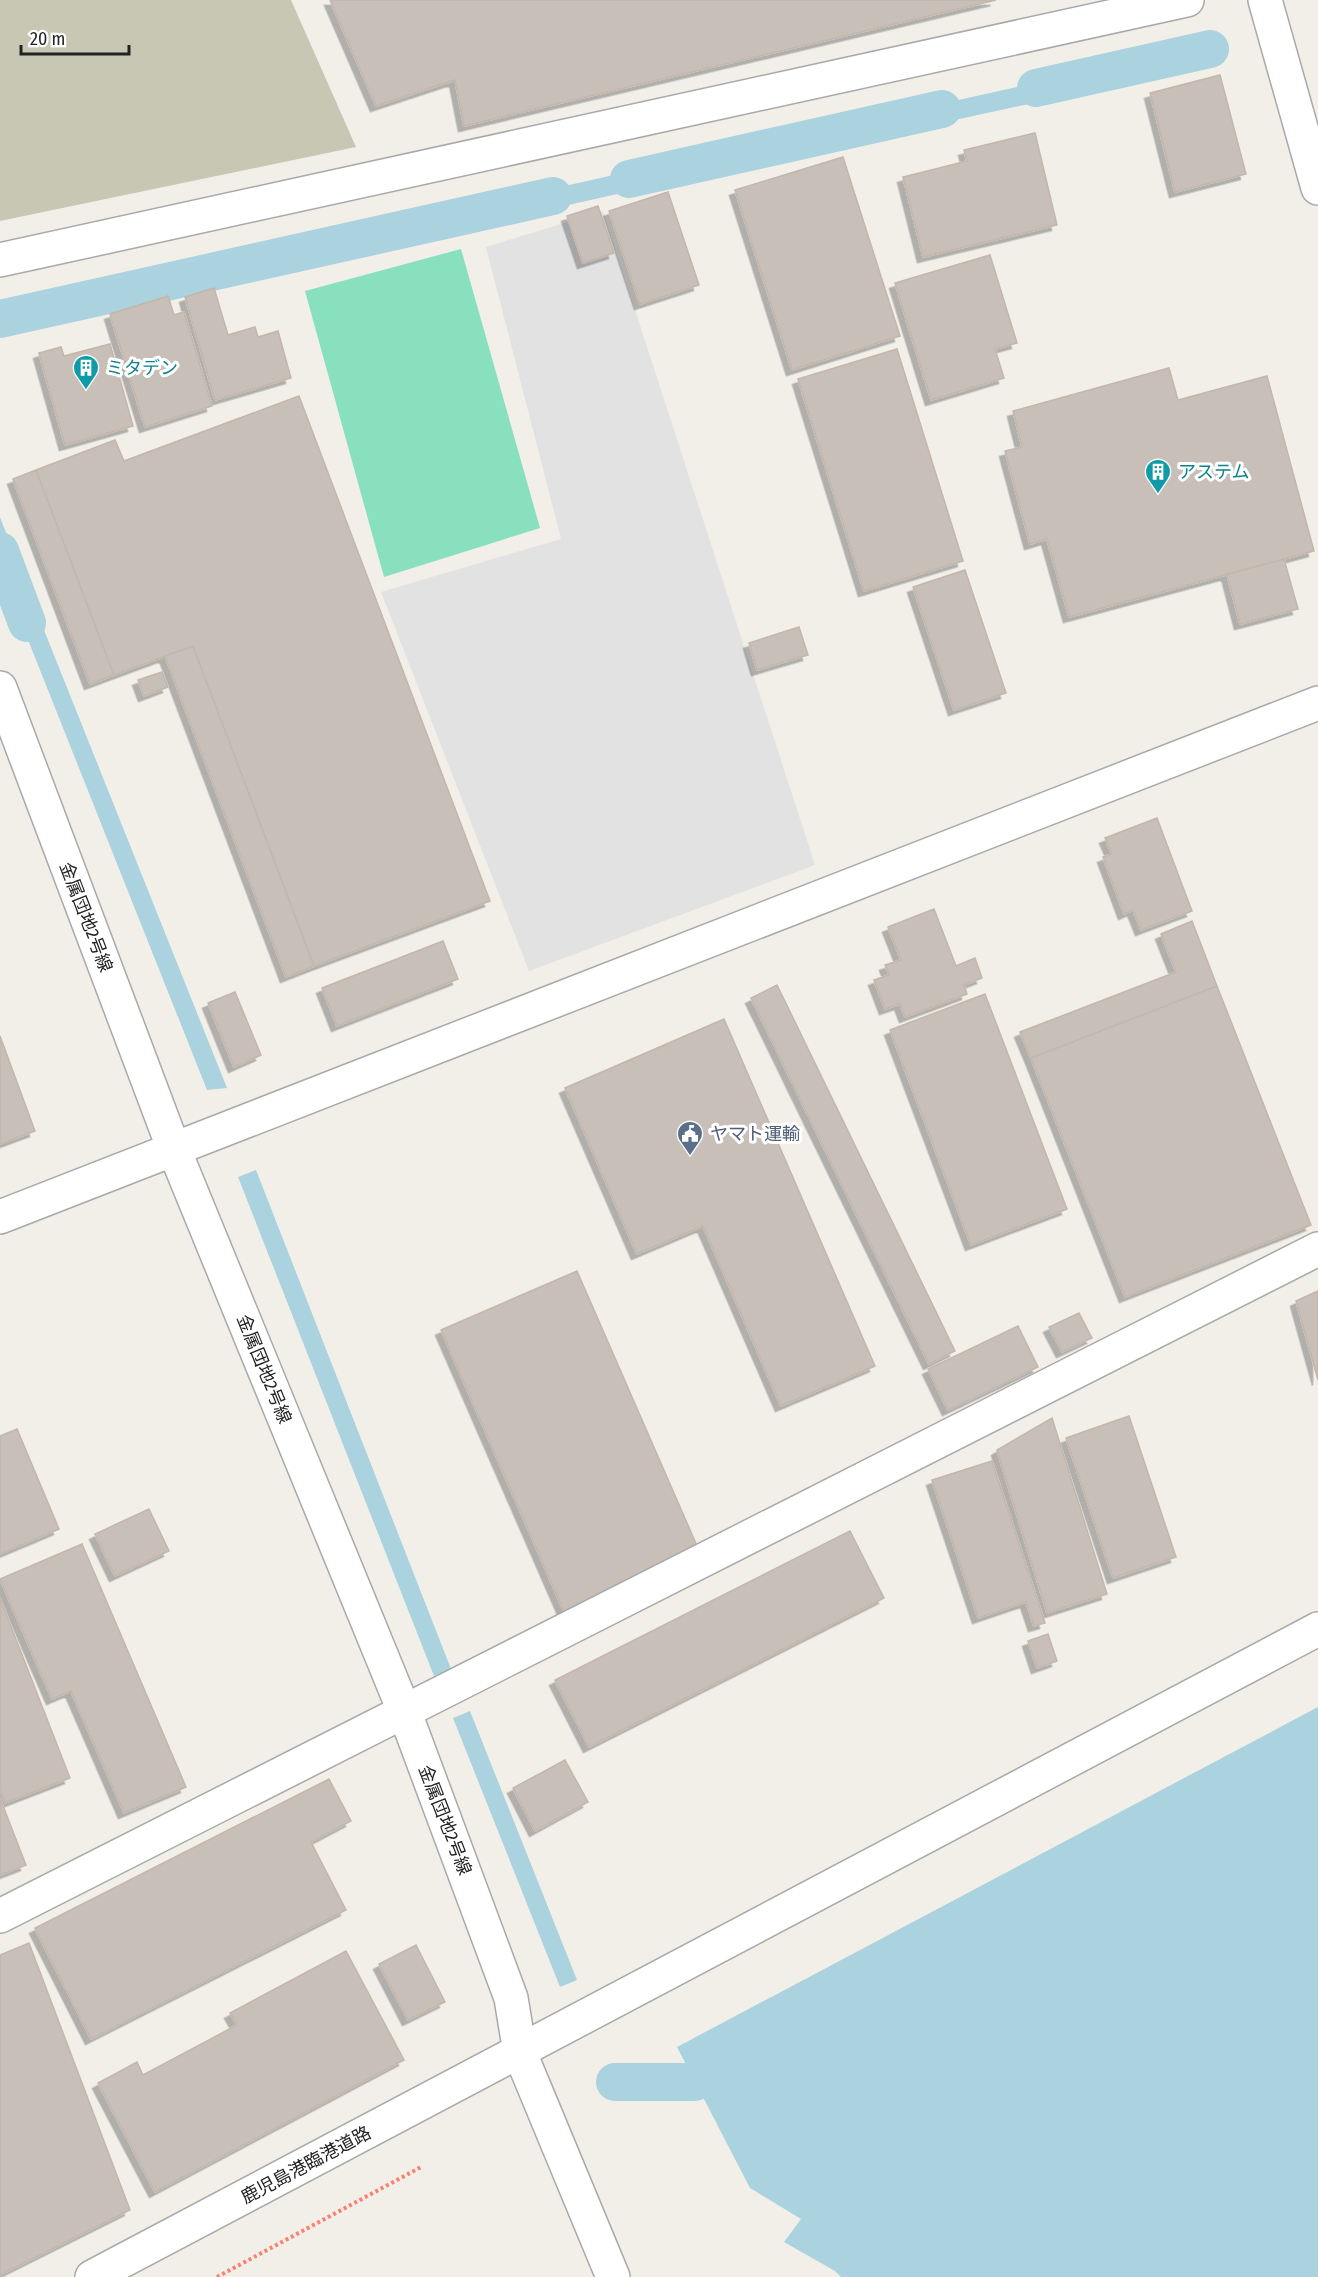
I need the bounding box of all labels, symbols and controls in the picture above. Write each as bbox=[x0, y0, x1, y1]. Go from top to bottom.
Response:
scale bar bbox=[21, 18, 129, 56]
text: 20 m bbox=[30, 28, 65, 50]
building icon: ミタデン bbox=[71, 353, 101, 391]
place label: ミタデン bbox=[106, 357, 178, 379]
building icon: アステム bbox=[1143, 457, 1173, 495]
place label: アステム bbox=[1178, 461, 1249, 483]
street label: 金属団地2号線 bbox=[55, 859, 117, 975]
public building icon: ヤマト運輸 bbox=[675, 1119, 705, 1157]
place label: ヤマト運輸 bbox=[710, 1123, 800, 1145]
street label: 金属団地2号線 bbox=[232, 1311, 296, 1427]
street label: 金属団地2号線 bbox=[414, 1762, 476, 1878]
street label: 鹿児島港臨港道路 bbox=[237, 2121, 375, 2209]

